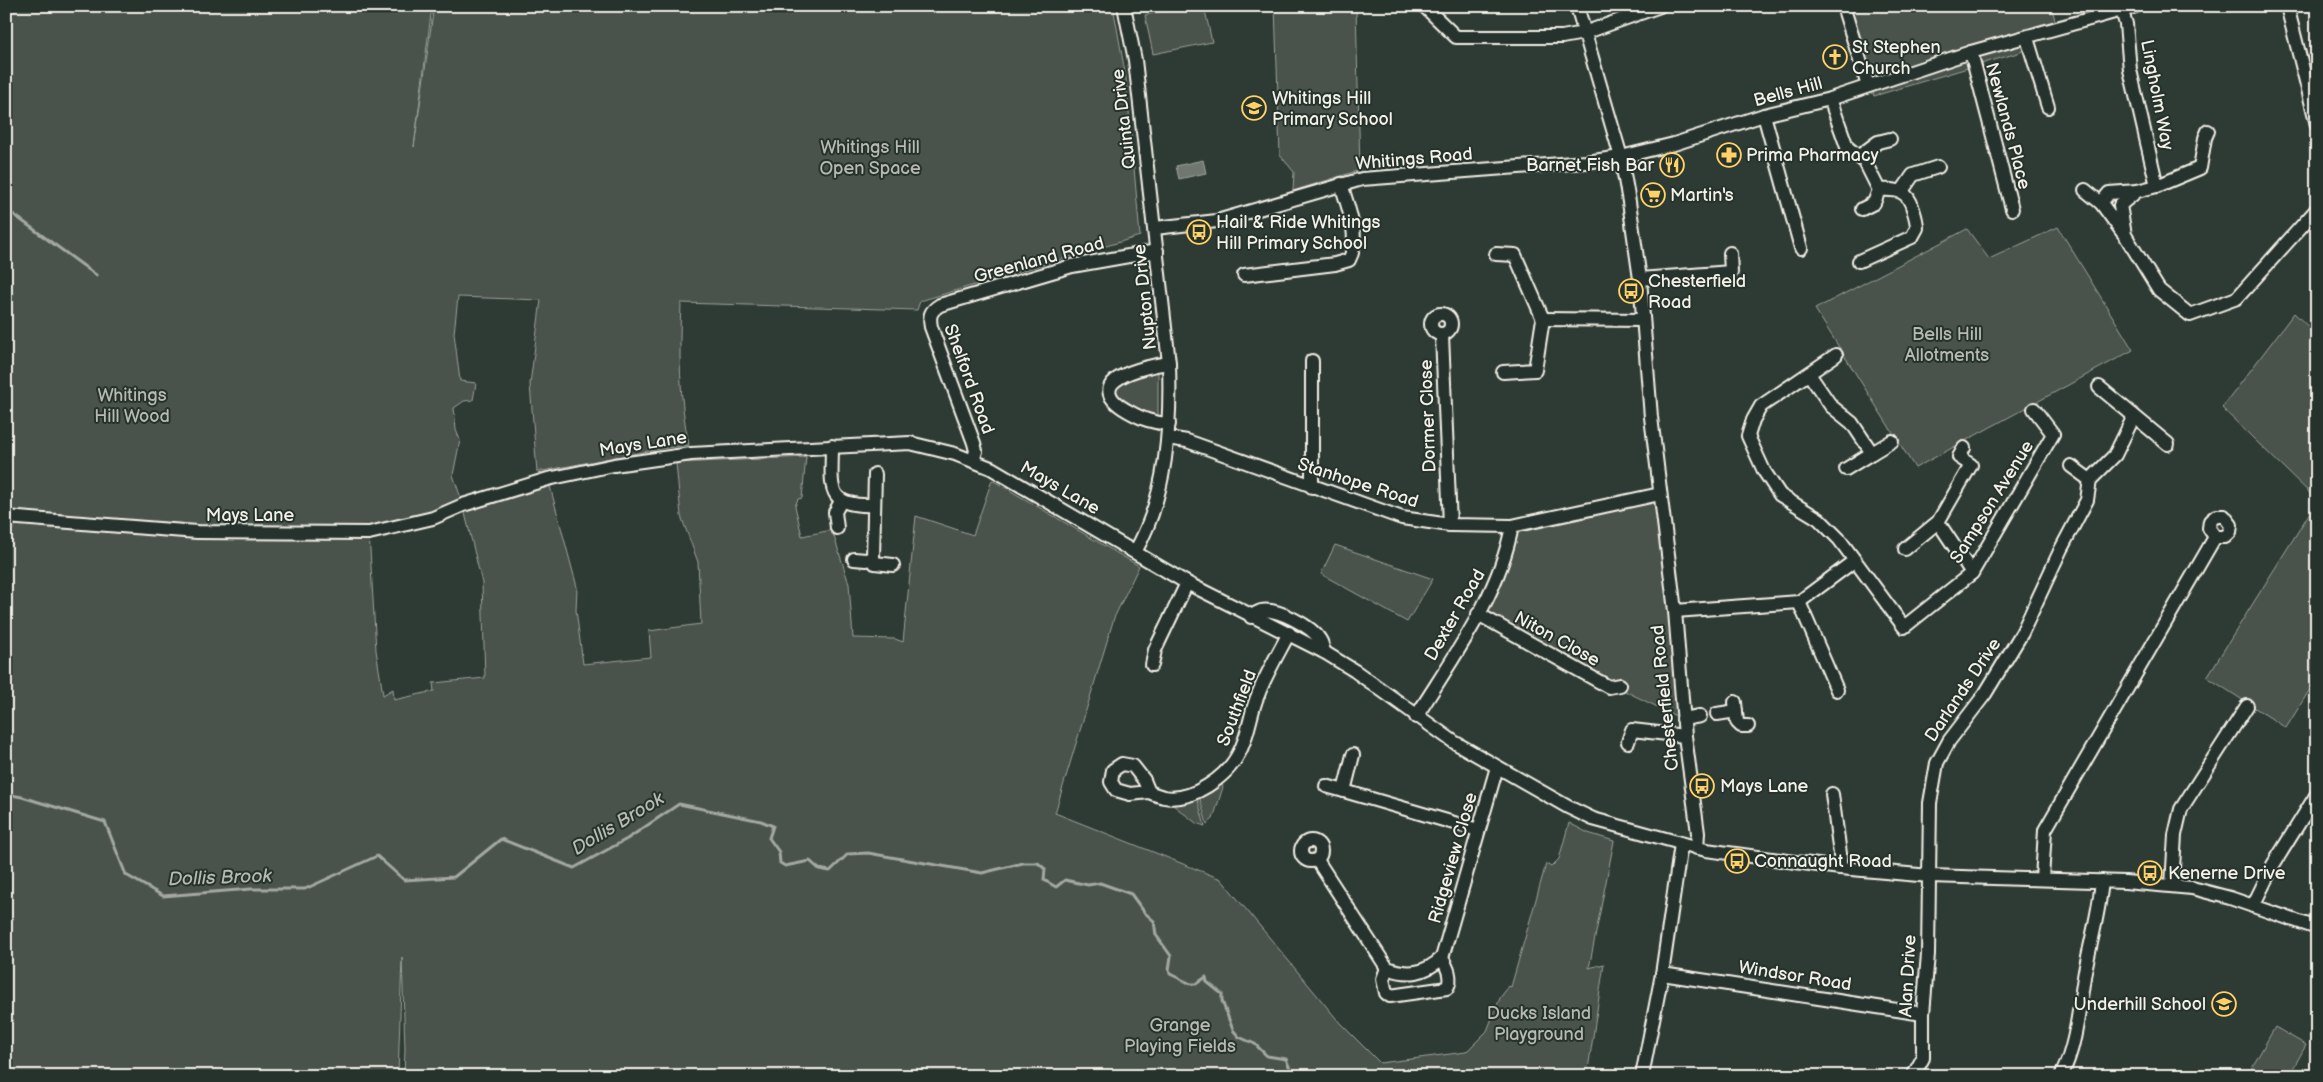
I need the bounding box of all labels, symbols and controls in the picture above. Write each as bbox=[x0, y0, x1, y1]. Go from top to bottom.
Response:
place label: St Stephen Church bbox=[1852, 37, 1941, 79]
street label: Lingholm Way bbox=[2136, 38, 2178, 153]
church icon: St Stephen Church bbox=[1822, 44, 1848, 70]
street label: Newlands Place bbox=[1981, 60, 2035, 192]
street label: Quinta Drive bbox=[1107, 67, 1141, 170]
street label: Bells Hill bbox=[1751, 73, 1825, 111]
place label: Whitings Hill Primary School bbox=[1272, 88, 1393, 130]
school or university icon: Whitings Hill Primary School bbox=[1241, 95, 1267, 121]
park label: Whitings Hill Open Space bbox=[819, 137, 921, 179]
pharmacy icon: Prima Pharmacy bbox=[1716, 142, 1742, 168]
street label: Whitings Road bbox=[1355, 143, 1473, 175]
place label: Prima Pharmacy bbox=[1746, 145, 1879, 166]
restaurant icon: Barnet Fish Bar bbox=[1659, 152, 1685, 178]
place label: Barnet Fish Bar bbox=[1526, 155, 1654, 176]
supermarket icon: Martin's bbox=[1640, 182, 1666, 208]
place label: Martin's bbox=[1670, 185, 1734, 206]
place label: Hail & Ride Whitings Hill Primary School bbox=[1216, 212, 1381, 254]
bus stop icon: Hail & Ride Whitings Hill Primary School bbox=[1186, 219, 1212, 245]
street label: Greenland Road bbox=[972, 233, 1106, 287]
street label: Nupton Drive bbox=[1129, 243, 1161, 351]
place label: Chesterfield Road bbox=[1648, 271, 1746, 313]
bus stop icon: Chesterfield Road bbox=[1618, 278, 1644, 304]
street label: Shelford Road bbox=[939, 321, 999, 437]
park label: Bells Hill Allotments bbox=[1905, 324, 1989, 366]
street label: Dormer Close bbox=[1416, 359, 1440, 473]
park label: Whitings Hill Wood bbox=[94, 385, 170, 427]
street label: Mays Lane bbox=[598, 427, 689, 461]
street label: Sampson Avenue bbox=[1946, 436, 2038, 567]
street label: Stanhope Road bbox=[1295, 454, 1421, 512]
street label: Mays Lane bbox=[1017, 457, 1104, 519]
street label: Mays Lane bbox=[206, 505, 294, 526]
street label: Dexter Road bbox=[1420, 565, 1490, 665]
street label: Niton Close bbox=[1511, 607, 1604, 671]
street label: Chesterfield Road bbox=[1647, 624, 1683, 772]
street label: Darlands Drive bbox=[1921, 634, 2005, 746]
street label: Southfield bbox=[1213, 667, 1261, 749]
bus stop icon: Mays Lane bbox=[1689, 773, 1715, 799]
place label: Mays Lane bbox=[1720, 776, 1809, 797]
water label: Dollis Brook bbox=[568, 787, 669, 861]
street label: Ridgeview Close bbox=[1424, 790, 1482, 926]
bus stop icon: Connaught Road bbox=[1724, 848, 1750, 874]
place label: Connaught Road bbox=[1754, 851, 1892, 872]
bus stop icon: Kenerne Drive bbox=[2137, 860, 2163, 886]
place label: Kenerne Drive bbox=[2168, 863, 2286, 884]
water label: Dollis Brook bbox=[168, 865, 273, 891]
street label: Alan Drive bbox=[1895, 934, 1921, 1018]
street label: Windsor Road bbox=[1737, 957, 1853, 995]
school or university icon: Underhill School bbox=[2211, 991, 2237, 1017]
place label: Underhill School bbox=[2074, 994, 2206, 1015]
park label: Ducks Island Playground bbox=[1487, 1003, 1591, 1045]
park label: Grange Playing Fields bbox=[1124, 1015, 1236, 1057]

